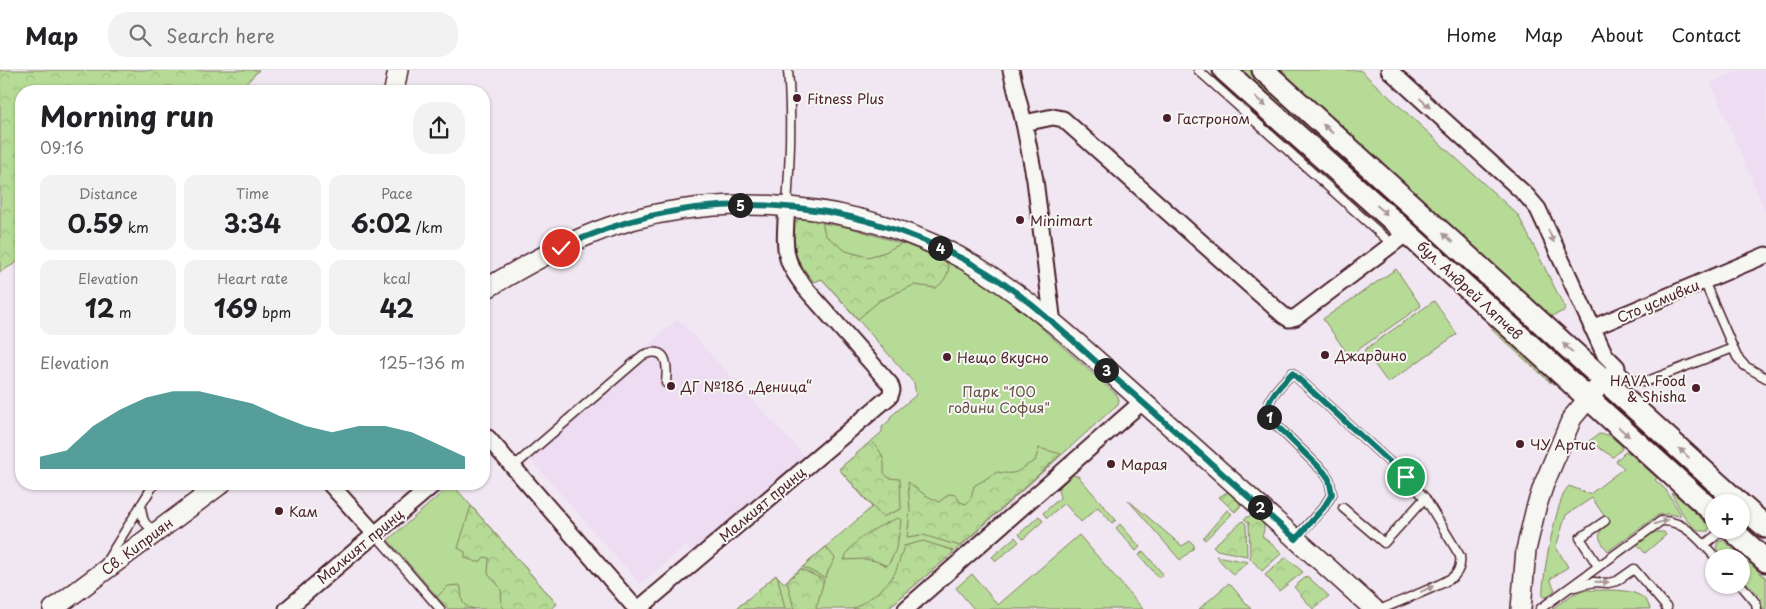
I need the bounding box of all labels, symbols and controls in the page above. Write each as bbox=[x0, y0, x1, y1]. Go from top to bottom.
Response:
search box bbox=[108, 12, 458, 57]
text: Map bbox=[25, 17, 78, 53]
icon: search bbox=[126, 21, 154, 49]
text: Search here bbox=[166, 21, 275, 49]
text: Home bbox=[1446, 21, 1496, 48]
text: Map bbox=[1524, 21, 1563, 48]
text: About bbox=[1591, 21, 1643, 48]
text: Contact bbox=[1671, 21, 1741, 48]
place label: Fitness Plus bbox=[807, 88, 884, 109]
marker: Fitness Plus bbox=[791, 92, 803, 104]
text: Morning run bbox=[40, 94, 214, 137]
one-way arrow bbox=[1254, 96, 1266, 108]
one-way arrow bbox=[1418, 97, 1430, 109]
button: share bbox=[413, 102, 465, 154]
place label: Гастроном bbox=[1177, 108, 1250, 129]
marker: Гастроном bbox=[1161, 112, 1173, 124]
one-way arrow bbox=[1322, 123, 1335, 134]
text: 09:16 bbox=[40, 135, 84, 159]
text: Distance bbox=[79, 183, 138, 204]
text: Time bbox=[236, 183, 269, 204]
text: Pace bbox=[381, 183, 413, 204]
pin: 5 bbox=[728, 192, 752, 218]
text: 5 bbox=[736, 195, 745, 216]
text: 0.59 bbox=[68, 204, 123, 242]
text: 3:34 bbox=[224, 204, 281, 242]
text: 6:02 bbox=[351, 204, 411, 242]
one-way arrow bbox=[1376, 204, 1388, 216]
place label: Minimart bbox=[1030, 210, 1093, 231]
marker: Minimart bbox=[1014, 214, 1026, 226]
text: km bbox=[123, 217, 149, 238]
text: /km bbox=[411, 217, 443, 238]
pin bbox=[540, 227, 582, 269]
one-way arrow bbox=[1547, 229, 1555, 243]
one-way arrow bbox=[1443, 232, 1455, 244]
icon: check bbox=[547, 234, 575, 262]
street label: бул. Андрей Ляпчев bbox=[1413, 235, 1527, 345]
pin: 4 bbox=[928, 236, 952, 260]
text: 4 bbox=[936, 238, 945, 259]
text: Elevation bbox=[78, 268, 138, 289]
text: Heart rate bbox=[217, 268, 288, 289]
text: kcal bbox=[383, 268, 411, 289]
street label: Сто усмивки bbox=[1614, 274, 1702, 328]
text: 12 bbox=[85, 289, 114, 327]
text: 169 bbox=[214, 289, 258, 327]
text: 42 bbox=[380, 289, 414, 327]
text: m bbox=[114, 302, 132, 323]
text: bpm bbox=[258, 302, 291, 323]
one-way arrow bbox=[1563, 342, 1575, 354]
place label: Джардино bbox=[1334, 345, 1407, 366]
place label: Нещо вкусно bbox=[957, 347, 1049, 368]
marker: Джардино bbox=[1319, 349, 1331, 361]
text: Elevation bbox=[40, 350, 109, 374]
text: 125–136 m bbox=[379, 350, 465, 374]
marker: Нещо вкусно bbox=[941, 351, 953, 363]
pin: 3 bbox=[1094, 358, 1118, 382]
text: 3 bbox=[1102, 360, 1111, 381]
place label: HAVA Food & Shisha bbox=[1610, 370, 1686, 407]
place label: ДГ №186 „Деница“ bbox=[680, 376, 812, 397]
marker: ДГ №186 „Деница“ bbox=[665, 380, 677, 392]
park label: Парк "100 години София" bbox=[948, 381, 1050, 418]
marker: HAVA Food & Shisha bbox=[1690, 382, 1702, 394]
pin: 1 bbox=[1256, 404, 1282, 430]
text: 1 bbox=[1266, 407, 1273, 428]
one-way arrow bbox=[1617, 426, 1630, 437]
place label: ЧУ Артис bbox=[1530, 434, 1596, 455]
marker: ЧУ Артис bbox=[1514, 438, 1526, 450]
one-way arrow bbox=[1678, 447, 1690, 459]
place label: Марая bbox=[1121, 454, 1168, 475]
pin bbox=[1385, 456, 1427, 498]
marker: Марая bbox=[1105, 458, 1117, 470]
street label: Малкият принц bbox=[714, 461, 810, 547]
icon: arrive bbox=[1392, 463, 1420, 491]
pin: 2 bbox=[1248, 494, 1272, 520]
map controls bbox=[1705, 494, 1750, 594]
button: + bbox=[1705, 494, 1750, 539]
text: 2 bbox=[1256, 497, 1265, 518]
place label: Кам bbox=[289, 501, 318, 522]
street label: Малкият принц bbox=[312, 503, 408, 589]
marker: Кам bbox=[273, 505, 285, 517]
street label: Св. Киприян bbox=[97, 512, 177, 580]
one-way arrow bbox=[1654, 518, 1669, 526]
button: − bbox=[1705, 549, 1750, 594]
one-way arrow bbox=[1594, 578, 1610, 586]
one-way arrow bbox=[1420, 585, 1434, 593]

